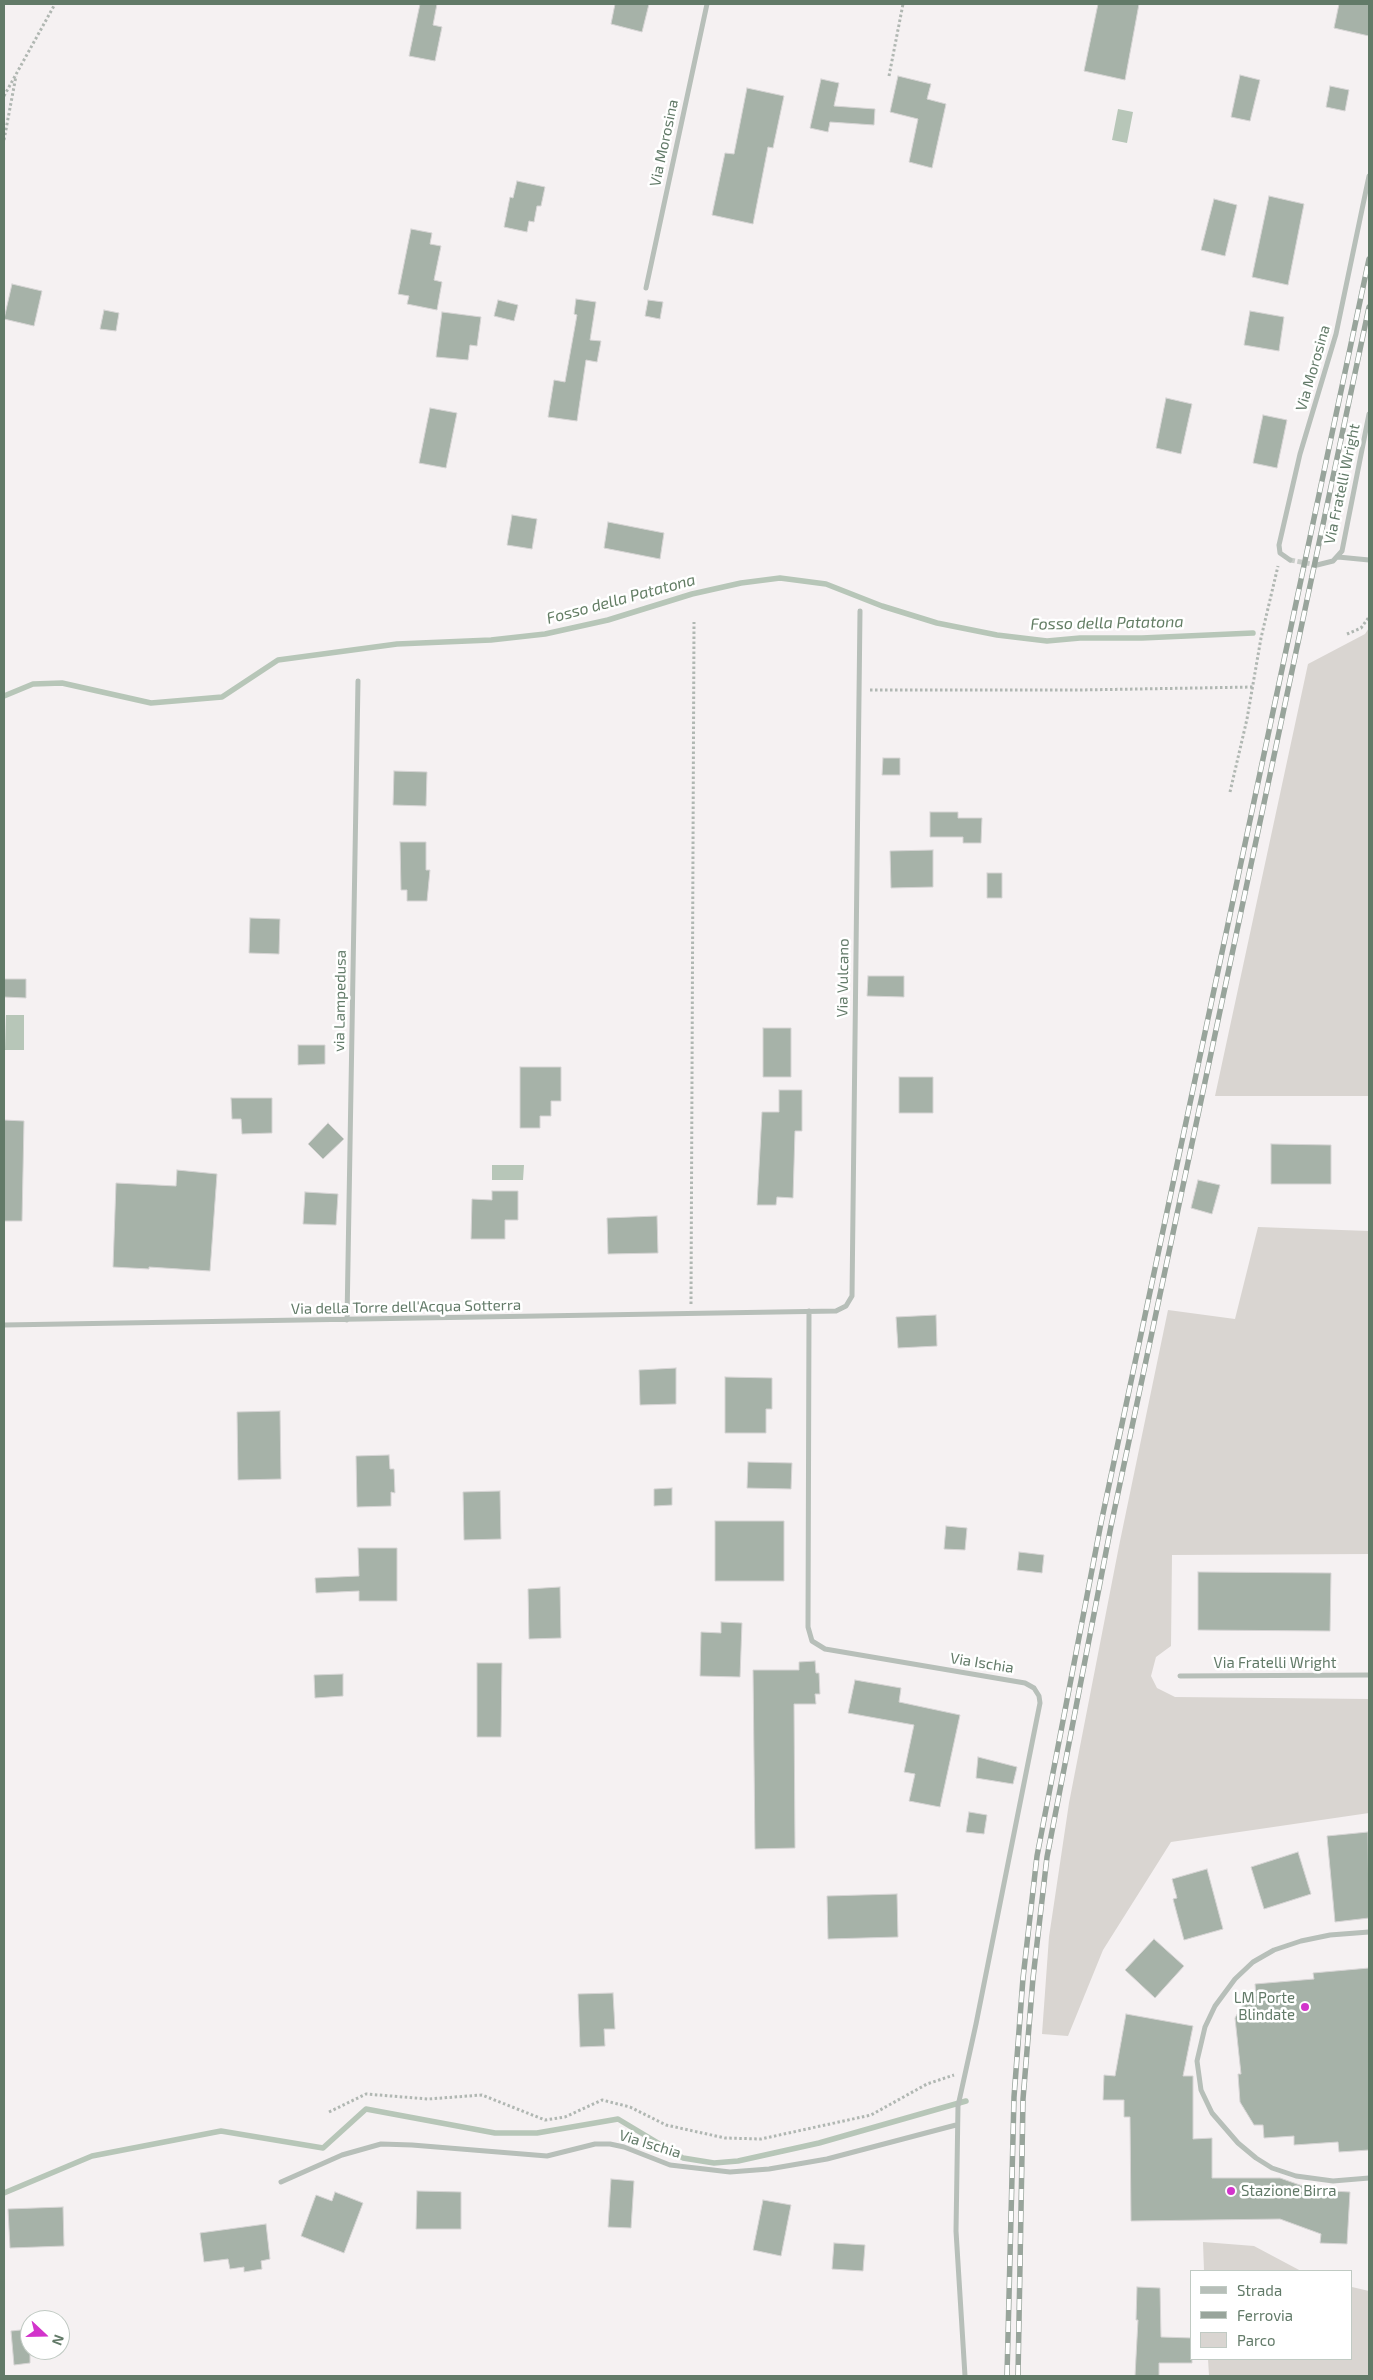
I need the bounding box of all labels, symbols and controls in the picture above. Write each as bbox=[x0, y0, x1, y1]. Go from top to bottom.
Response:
street label: Via Morosina bbox=[646, 98, 682, 188]
street label: Via Morosina bbox=[1292, 323, 1334, 413]
street label: Via Fratelli Wright bbox=[1320, 422, 1364, 546]
water label: Fosso della Patatona bbox=[545, 570, 697, 628]
water label: Fosso della Patatona bbox=[1030, 612, 1184, 634]
street label: Via Vulcano bbox=[833, 938, 853, 1018]
street label: via Lampedusa bbox=[330, 950, 350, 1052]
street label: Via della Torre dell'Acqua Sotterra bbox=[291, 1296, 521, 1318]
street label: Via Ischia bbox=[949, 1649, 1015, 1677]
street label: Via Fratelli Wright bbox=[1214, 1654, 1336, 1672]
place label: LM Porte Blindate bbox=[1234, 1989, 1295, 2024]
marker: LM Porte Blindate bbox=[1299, 2001, 1311, 2013]
street label: Via Ischia bbox=[617, 2126, 683, 2162]
place label: Stazione Birra bbox=[1241, 2182, 1337, 2200]
marker: Stazione Birra bbox=[1225, 2185, 1237, 2197]
legend bbox=[1190, 2270, 1353, 2360]
text: Strada bbox=[1237, 2281, 1282, 2299]
text: Ferrovia bbox=[1237, 2306, 1293, 2324]
north arrow bbox=[20, 2310, 70, 2360]
text: Parco bbox=[1237, 2331, 1276, 2349]
text: N bbox=[49, 2332, 68, 2348]

